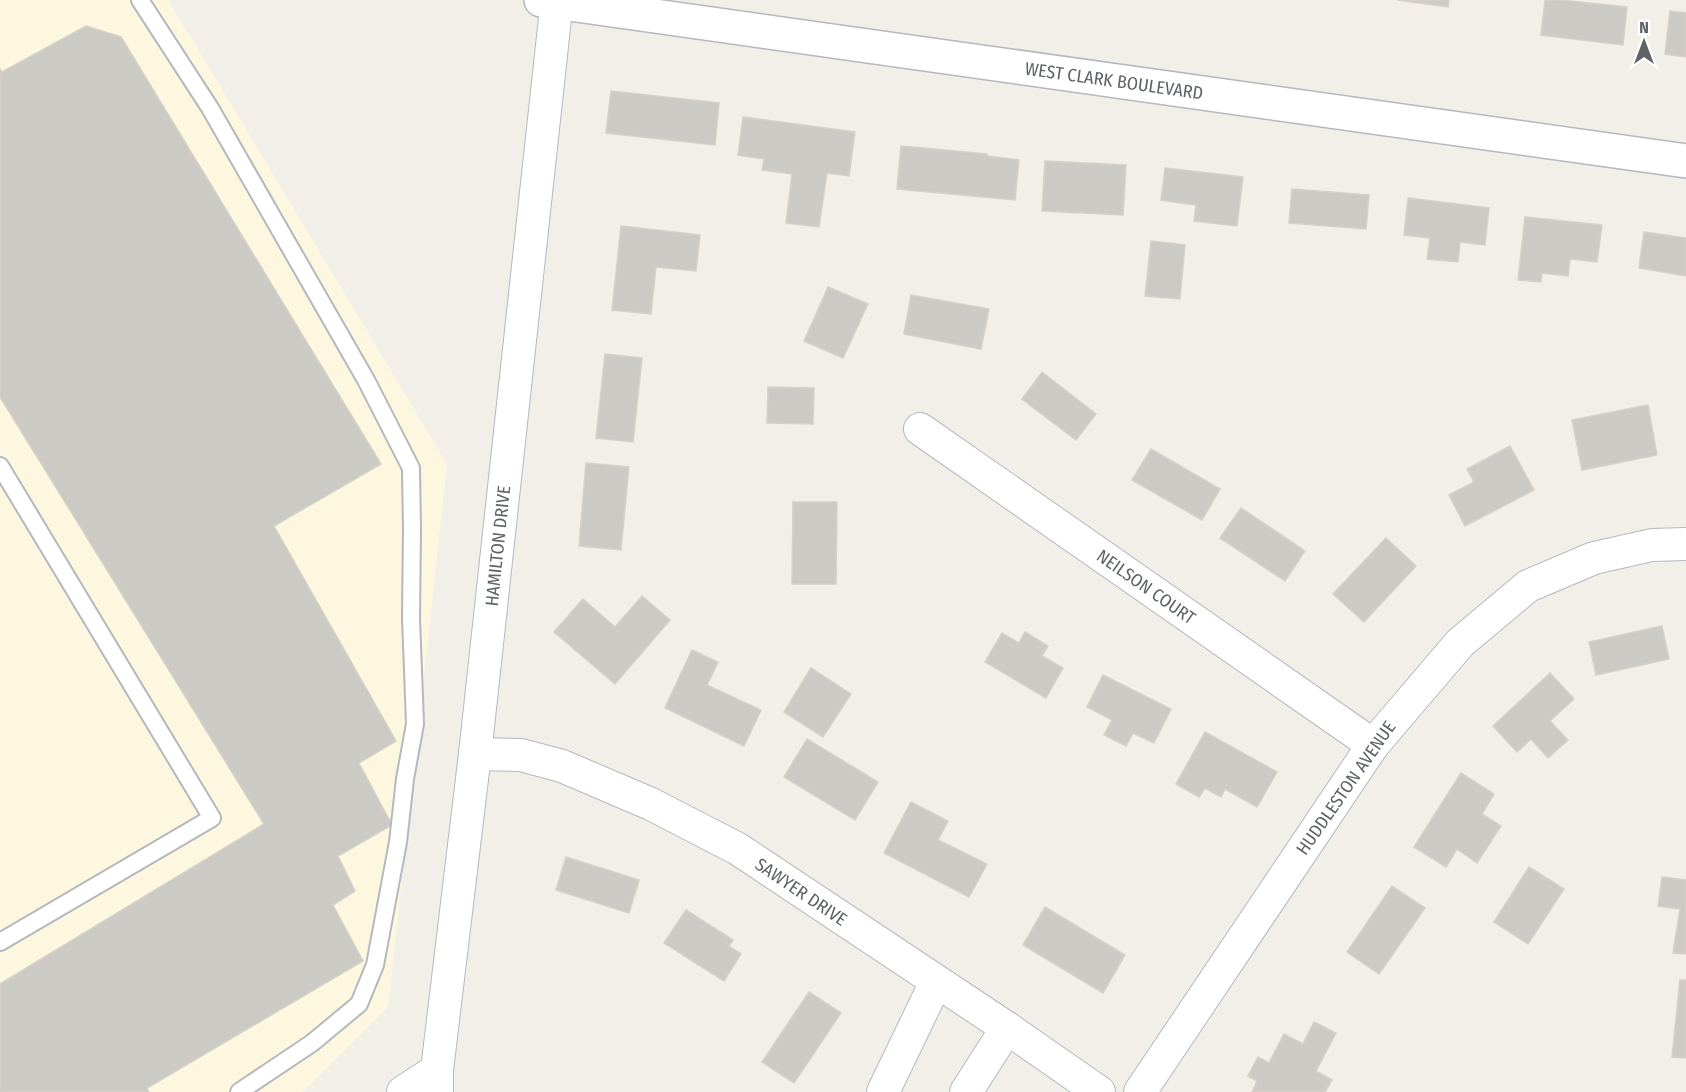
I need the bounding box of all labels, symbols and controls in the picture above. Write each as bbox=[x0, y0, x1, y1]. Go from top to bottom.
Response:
north arrow bbox=[1614, 12, 1674, 72]
text: N bbox=[1639, 18, 1649, 37]
street label: WEST CLARK BOULEVARD bbox=[1023, 58, 1205, 104]
street label: HAMILTON DRIVE bbox=[481, 485, 515, 607]
street label: NEILSON COURT bbox=[1092, 545, 1200, 630]
street label: HUDDLESTON AVENUE bbox=[1292, 717, 1400, 859]
street label: SAWYER DRIVE bbox=[751, 853, 851, 931]

